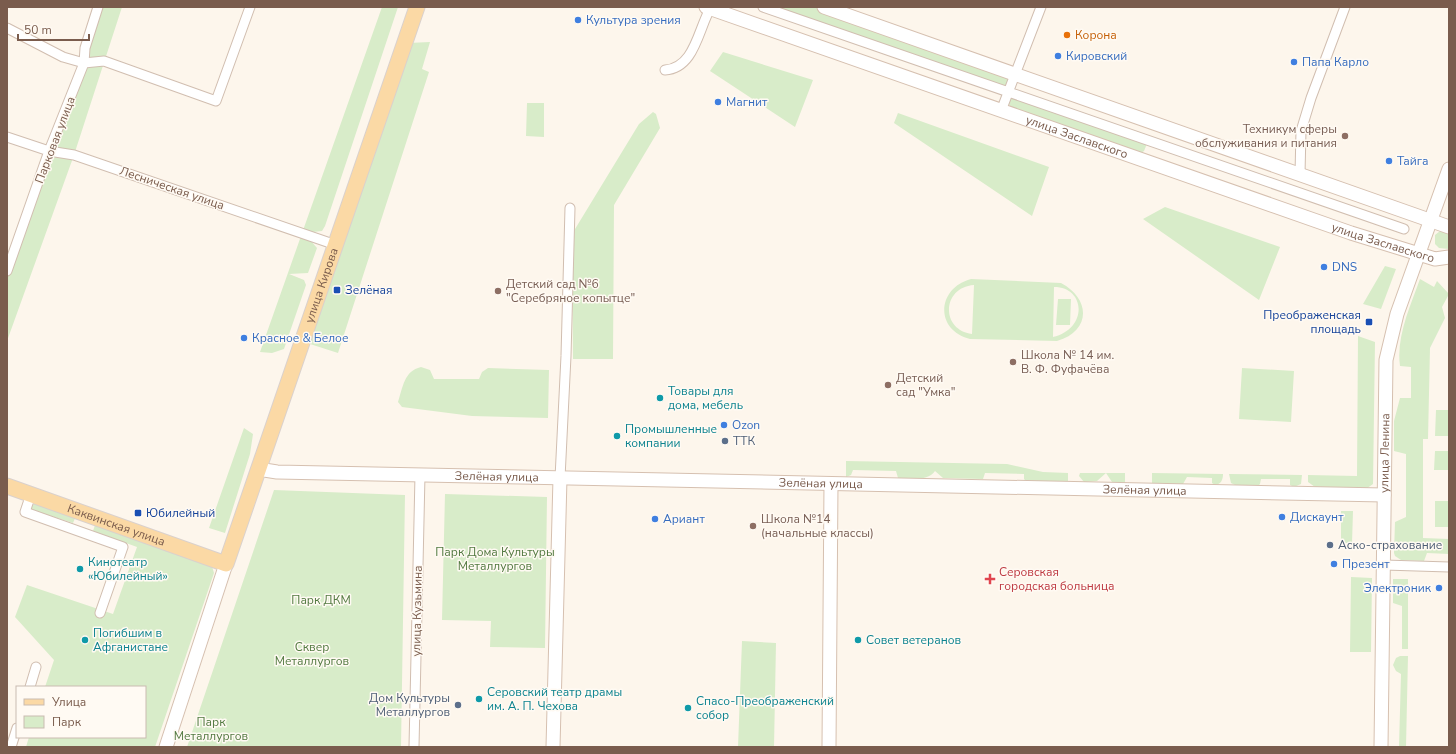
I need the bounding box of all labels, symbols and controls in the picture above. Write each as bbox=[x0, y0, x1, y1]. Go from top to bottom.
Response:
place label: Культура зрения bbox=[586, 12, 681, 28]
marker: Культура зрения bbox=[573, 15, 583, 25]
scale bar bbox=[18, 16, 89, 42]
text: 50 m bbox=[24, 22, 52, 38]
place label: Корона bbox=[1075, 27, 1117, 43]
marker: Корона bbox=[1062, 30, 1072, 40]
place label: Кировский bbox=[1066, 48, 1127, 64]
marker: Кировский bbox=[1053, 51, 1063, 61]
place label: Папа Карло bbox=[1302, 54, 1369, 70]
marker: Папа Карло bbox=[1289, 57, 1299, 67]
street label: Парковая улица bbox=[31, 94, 79, 186]
place label: Магнит bbox=[726, 94, 768, 110]
marker: Магнит bbox=[713, 97, 723, 107]
street label: улица Заславского bbox=[1024, 112, 1130, 162]
place label: Техникум сферы обслуживания и питания bbox=[1195, 121, 1337, 151]
marker: Техникум сферы обслуживания и питания bbox=[1340, 131, 1350, 141]
place label: Тайга bbox=[1397, 153, 1428, 169]
marker: Тайга bbox=[1384, 156, 1394, 166]
street label: Лесническая улица bbox=[118, 163, 226, 213]
street label: улица Заславского bbox=[1329, 219, 1437, 266]
street label: улица Кирова bbox=[301, 246, 342, 325]
place label: DNS bbox=[1332, 259, 1357, 275]
marker: DNS bbox=[1319, 262, 1329, 272]
place label: Детский сад №6 "Серебряное копытце" bbox=[506, 276, 635, 306]
place label: Зелёная bbox=[345, 282, 393, 298]
marker: Зелёная bbox=[332, 285, 342, 295]
marker: Детский сад №6 "Серебряное копытце" bbox=[493, 286, 503, 296]
place label: Преображенская площадь bbox=[1263, 307, 1361, 337]
marker: Преображенская площадь bbox=[1364, 317, 1374, 327]
place label: Красное & Белое bbox=[252, 330, 348, 346]
marker: Красное & Белое bbox=[239, 333, 249, 343]
place label: Школа № 14 им. В. Ф. Фуфачёва bbox=[1021, 347, 1114, 377]
marker: Школа № 14 им. В. Ф. Фуфачёва bbox=[1008, 357, 1018, 367]
place label: Детский сад "Умка" bbox=[896, 370, 956, 400]
marker: Детский сад "Умка" bbox=[883, 380, 893, 390]
place label: Товары для дома, мебель bbox=[668, 383, 743, 413]
marker: Товары для дома, мебель bbox=[655, 393, 665, 403]
street label: улица Ленина bbox=[1376, 413, 1393, 493]
place label: Ozon bbox=[732, 417, 760, 433]
marker: Ozon bbox=[719, 420, 729, 430]
place label: Промышленные компании bbox=[625, 421, 717, 451]
marker: Промышленные компании bbox=[612, 431, 622, 441]
place label: ТТК bbox=[733, 433, 756, 449]
marker: ТТК bbox=[720, 436, 730, 446]
street label: Зелёная улица bbox=[454, 468, 539, 485]
street label: Зелёная улица bbox=[778, 474, 863, 492]
street label: Зелёная улица bbox=[1102, 481, 1187, 499]
street label: Каквинская улица bbox=[65, 500, 167, 550]
place label: Юбилейный bbox=[146, 505, 215, 521]
marker: Юбилейный bbox=[133, 508, 143, 518]
place label: Дискаунт bbox=[1290, 509, 1344, 525]
place label: Ариант bbox=[663, 511, 705, 527]
place label: Школа №14 (начальные классы) bbox=[761, 511, 874, 541]
marker: Дискаунт bbox=[1277, 512, 1287, 522]
marker: Ариант bbox=[650, 514, 660, 524]
marker: Школа №14 (начальные классы) bbox=[748, 521, 758, 531]
place label: Аско-страхование bbox=[1338, 537, 1442, 553]
marker: Аско-страхование bbox=[1325, 540, 1335, 550]
park label: Парк Дома Культуры Металлургов bbox=[435, 544, 555, 574]
place label: Кинотеатр «Юбилейный» bbox=[88, 554, 168, 584]
place label: Презент bbox=[1342, 556, 1390, 572]
marker: Презент bbox=[1329, 559, 1339, 569]
marker: Кинотеатр «Юбилейный» bbox=[75, 564, 85, 574]
place label: Серовская городская больница bbox=[999, 564, 1115, 594]
street label: улица Кузьмина bbox=[408, 565, 426, 657]
marker: Серовская городская больница bbox=[984, 573, 996, 585]
place label: Электроник bbox=[1364, 580, 1432, 596]
marker: Электроник bbox=[1434, 583, 1444, 593]
park label: Парк ДКМ bbox=[291, 592, 351, 608]
place label: Погибшим в Афганистане bbox=[93, 625, 168, 655]
place label: Совет ветеранов bbox=[866, 632, 962, 648]
marker: Погибшим в Афганистане bbox=[80, 635, 90, 645]
marker: Совет ветеранов bbox=[853, 635, 863, 645]
park label: Сквер Металлургов bbox=[275, 639, 350, 669]
place label: Серовский театр драмы им. А. П. Чехова bbox=[487, 684, 622, 714]
legend bbox=[16, 686, 146, 738]
place label: Дом Культуры Металлургов bbox=[369, 690, 450, 720]
place label: Спасо-Преображенский собор bbox=[696, 693, 834, 723]
text: Улица bbox=[51, 694, 86, 710]
marker: Серовский театр драмы им. А. П. Чехова bbox=[474, 694, 484, 704]
marker: Дом Культуры Металлургов bbox=[453, 700, 463, 710]
marker: Спасо-Преображенский собор bbox=[683, 703, 693, 713]
text: Парк bbox=[52, 714, 82, 730]
park label: Парк Металлургов bbox=[174, 714, 249, 744]

